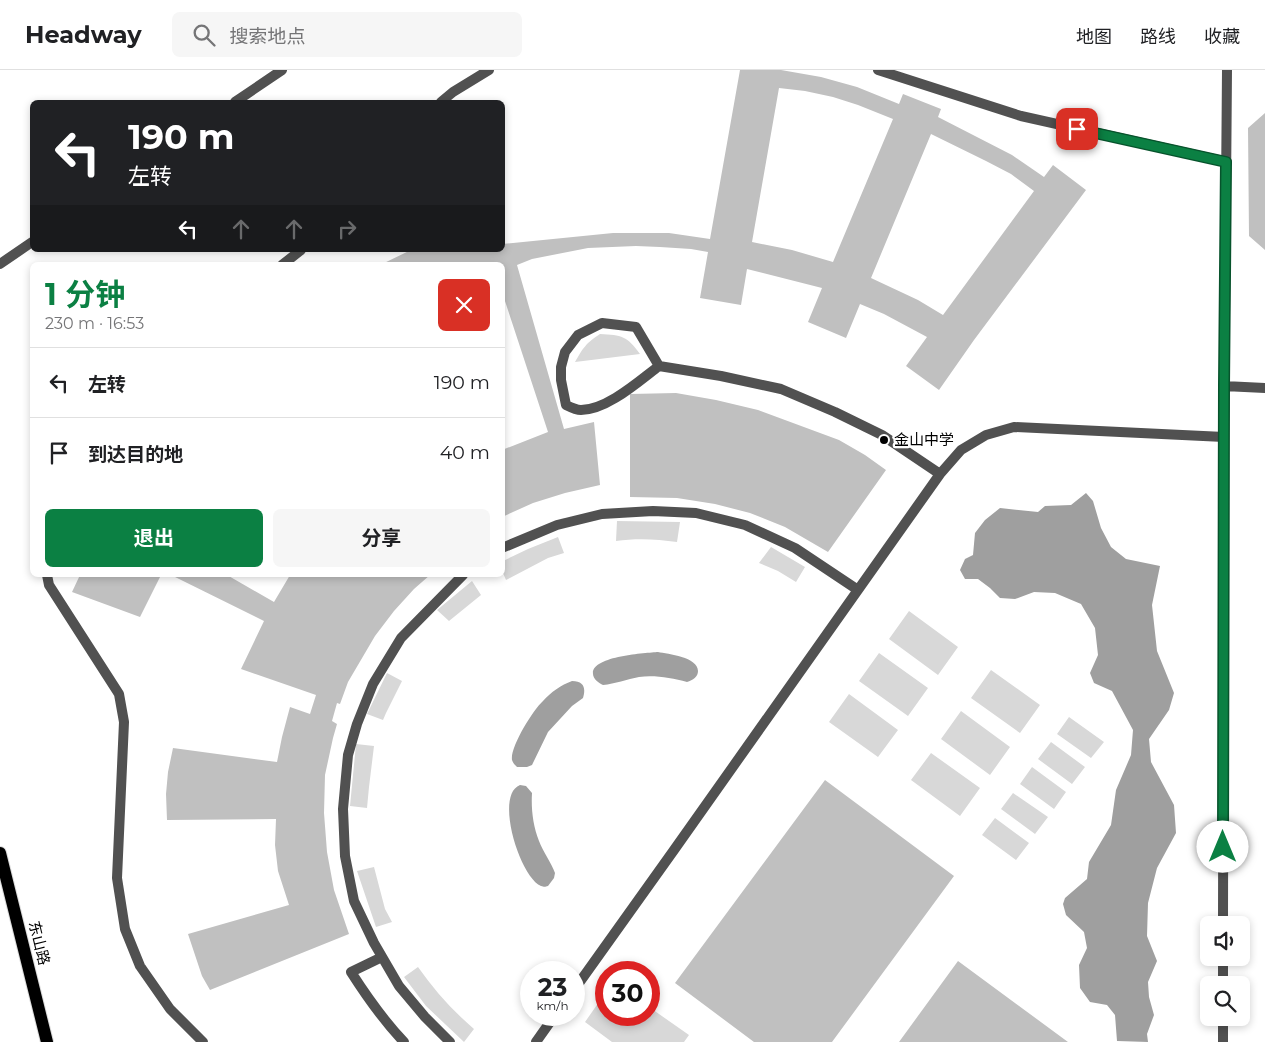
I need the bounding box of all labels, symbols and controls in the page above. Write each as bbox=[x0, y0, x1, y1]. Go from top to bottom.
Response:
search box bbox=[172, 12, 522, 57]
text: Headway bbox=[25, 20, 142, 49]
icon: search bbox=[190, 21, 218, 49]
text: 搜索地点 bbox=[230, 25, 306, 48]
text: 地图 bbox=[1076, 26, 1112, 48]
text: 路线 bbox=[1140, 26, 1176, 48]
text: 收藏 bbox=[1204, 26, 1240, 48]
pin bbox=[1056, 108, 1098, 150]
text: 190 m bbox=[128, 115, 234, 158]
icon: arrive bbox=[1063, 115, 1091, 143]
icon: left bbox=[45, 120, 110, 185]
text: 左转 bbox=[128, 163, 172, 190]
icon: left bbox=[174, 215, 202, 243]
icon: ahead bbox=[227, 215, 255, 243]
icon: ahead bbox=[280, 215, 308, 243]
icon: right bbox=[333, 215, 361, 243]
text: 1 分钟 bbox=[45, 276, 125, 313]
button: close bbox=[438, 279, 490, 331]
text: 230 m · 16:53 bbox=[45, 314, 144, 333]
icon: left bbox=[45, 369, 73, 397]
text: 190 m bbox=[434, 371, 490, 394]
text: 左转 bbox=[88, 373, 126, 396]
place label: 金山中学 bbox=[894, 430, 954, 449]
marker: 金山中学 bbox=[878, 434, 890, 446]
icon: arrive bbox=[45, 439, 73, 467]
text: 40 m bbox=[440, 441, 490, 464]
text: 到达目的地 bbox=[88, 443, 183, 466]
button: 退出 bbox=[45, 509, 263, 567]
button: 分享 bbox=[273, 509, 490, 567]
position arrow bbox=[1196, 820, 1248, 872]
map controls bbox=[1200, 916, 1250, 1026]
button: sound bbox=[1200, 916, 1250, 966]
street label: 东山路 bbox=[25, 919, 54, 967]
speed limit sign: 30 bbox=[595, 961, 660, 1026]
text: 23 bbox=[538, 972, 567, 1002]
button: search bbox=[1200, 976, 1250, 1026]
text: km/h bbox=[536, 998, 569, 1013]

